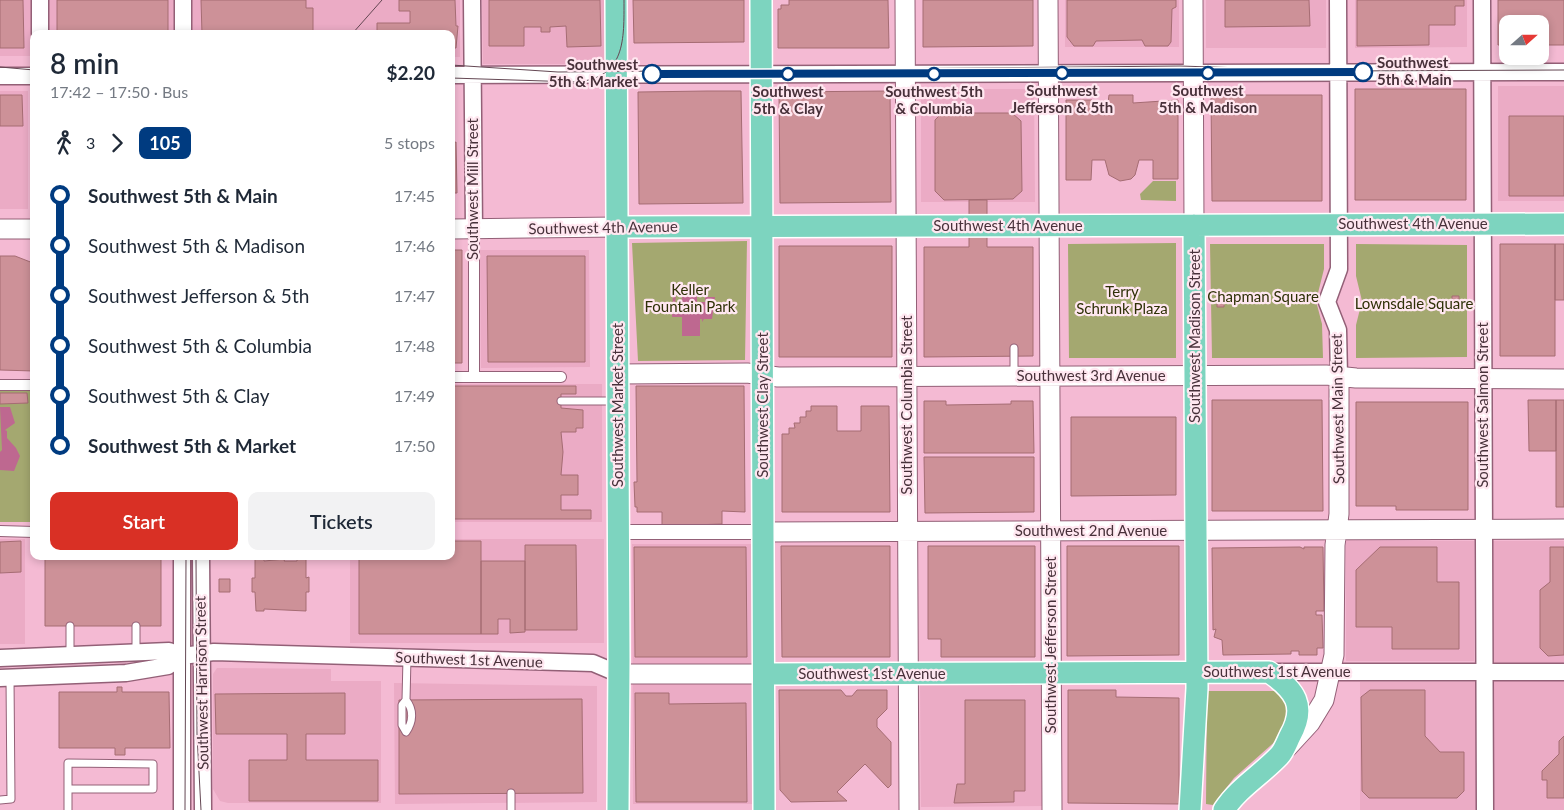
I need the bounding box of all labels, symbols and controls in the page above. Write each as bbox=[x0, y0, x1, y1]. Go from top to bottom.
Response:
north arrow bbox=[1499, 15, 1549, 65]
map controls bbox=[1499, 15, 1549, 65]
text: 8 min bbox=[50, 46, 119, 80]
place label: Southwest 5th & Main bbox=[1377, 53, 1452, 88]
place label: Southwest 5th & Market bbox=[549, 55, 638, 90]
text: $2.20 bbox=[386, 61, 435, 84]
marker: Southwest 5th & Main bbox=[1353, 62, 1373, 82]
marker: Southwest 5th & Market bbox=[642, 64, 662, 84]
marker: Southwest Jefferson & 5th bbox=[1055, 66, 1069, 80]
marker: Southwest 5th & Madison bbox=[1201, 66, 1215, 80]
marker: Southwest 5th & Clay bbox=[781, 67, 795, 81]
marker: Southwest 5th & Columbia bbox=[927, 67, 941, 81]
place label: Southwest Jefferson & 5th bbox=[1011, 81, 1113, 116]
place label: Southwest 5th & Madison bbox=[1159, 81, 1257, 116]
text: 17:42 – 17:50 · Bus bbox=[50, 82, 188, 101]
place label: Southwest 5th & Clay bbox=[752, 82, 824, 117]
place label: Southwest 5th & Columbia bbox=[885, 82, 983, 117]
street label: Southwest Mill Street bbox=[463, 117, 481, 260]
icon: walk bbox=[50, 129, 78, 157]
icon: forward bbox=[103, 129, 131, 157]
text: 105 bbox=[149, 132, 181, 154]
text: 3 bbox=[86, 133, 95, 152]
text: 5 stops bbox=[384, 133, 435, 152]
text: Southwest 5th & Main bbox=[88, 184, 278, 207]
text: 17:45 bbox=[394, 186, 435, 205]
street label: Southwest 4th Avenue bbox=[1338, 214, 1488, 232]
street label: Southwest 4th Avenue bbox=[933, 216, 1083, 234]
street label: Southwest 4th Avenue bbox=[528, 217, 678, 237]
text: Southwest 5th & Madison bbox=[88, 234, 305, 257]
text: 17:46 bbox=[394, 236, 435, 255]
street label: Southwest Madison Street bbox=[1185, 248, 1203, 423]
park label: Keller Fountain Park bbox=[645, 280, 736, 315]
park label: Terry Schrunk Plaza bbox=[1076, 282, 1168, 317]
text: Southwest Jefferson & 5th bbox=[88, 284, 309, 307]
text: 17:47 bbox=[394, 286, 435, 305]
park label: Chapman Square bbox=[1207, 287, 1319, 305]
park label: Lownsdale Square bbox=[1355, 294, 1473, 312]
street label: Southwest Columbia Street bbox=[897, 315, 915, 495]
street label: Southwest Market Street bbox=[608, 322, 626, 487]
street label: Southwest Salmon Street bbox=[1473, 322, 1491, 488]
street label: Southwest Clay Street bbox=[753, 332, 771, 478]
street label: Southwest Main Street bbox=[1327, 333, 1347, 484]
text: Southwest 5th & Columbia bbox=[88, 334, 312, 357]
text: 17:48 bbox=[394, 336, 435, 355]
street label: Southwest 3rd Avenue bbox=[1016, 366, 1166, 384]
text: Southwest 5th & Clay bbox=[88, 384, 270, 407]
text: 17:49 bbox=[394, 386, 435, 405]
text: Southwest 5th & Market bbox=[88, 434, 296, 457]
text: 17:50 bbox=[394, 436, 435, 455]
button: Start bbox=[50, 492, 238, 550]
button: Tickets bbox=[248, 492, 435, 550]
street label: Southwest 2nd Avenue bbox=[1015, 521, 1167, 539]
street label: Southwest Jefferson Street bbox=[1041, 556, 1059, 734]
street label: Southwest Harrison Street bbox=[190, 595, 212, 770]
street label: Southwest 1st Avenue bbox=[395, 647, 543, 671]
street label: Southwest 1st Avenue bbox=[1203, 662, 1351, 680]
street label: Southwest 1st Avenue bbox=[798, 664, 946, 682]

